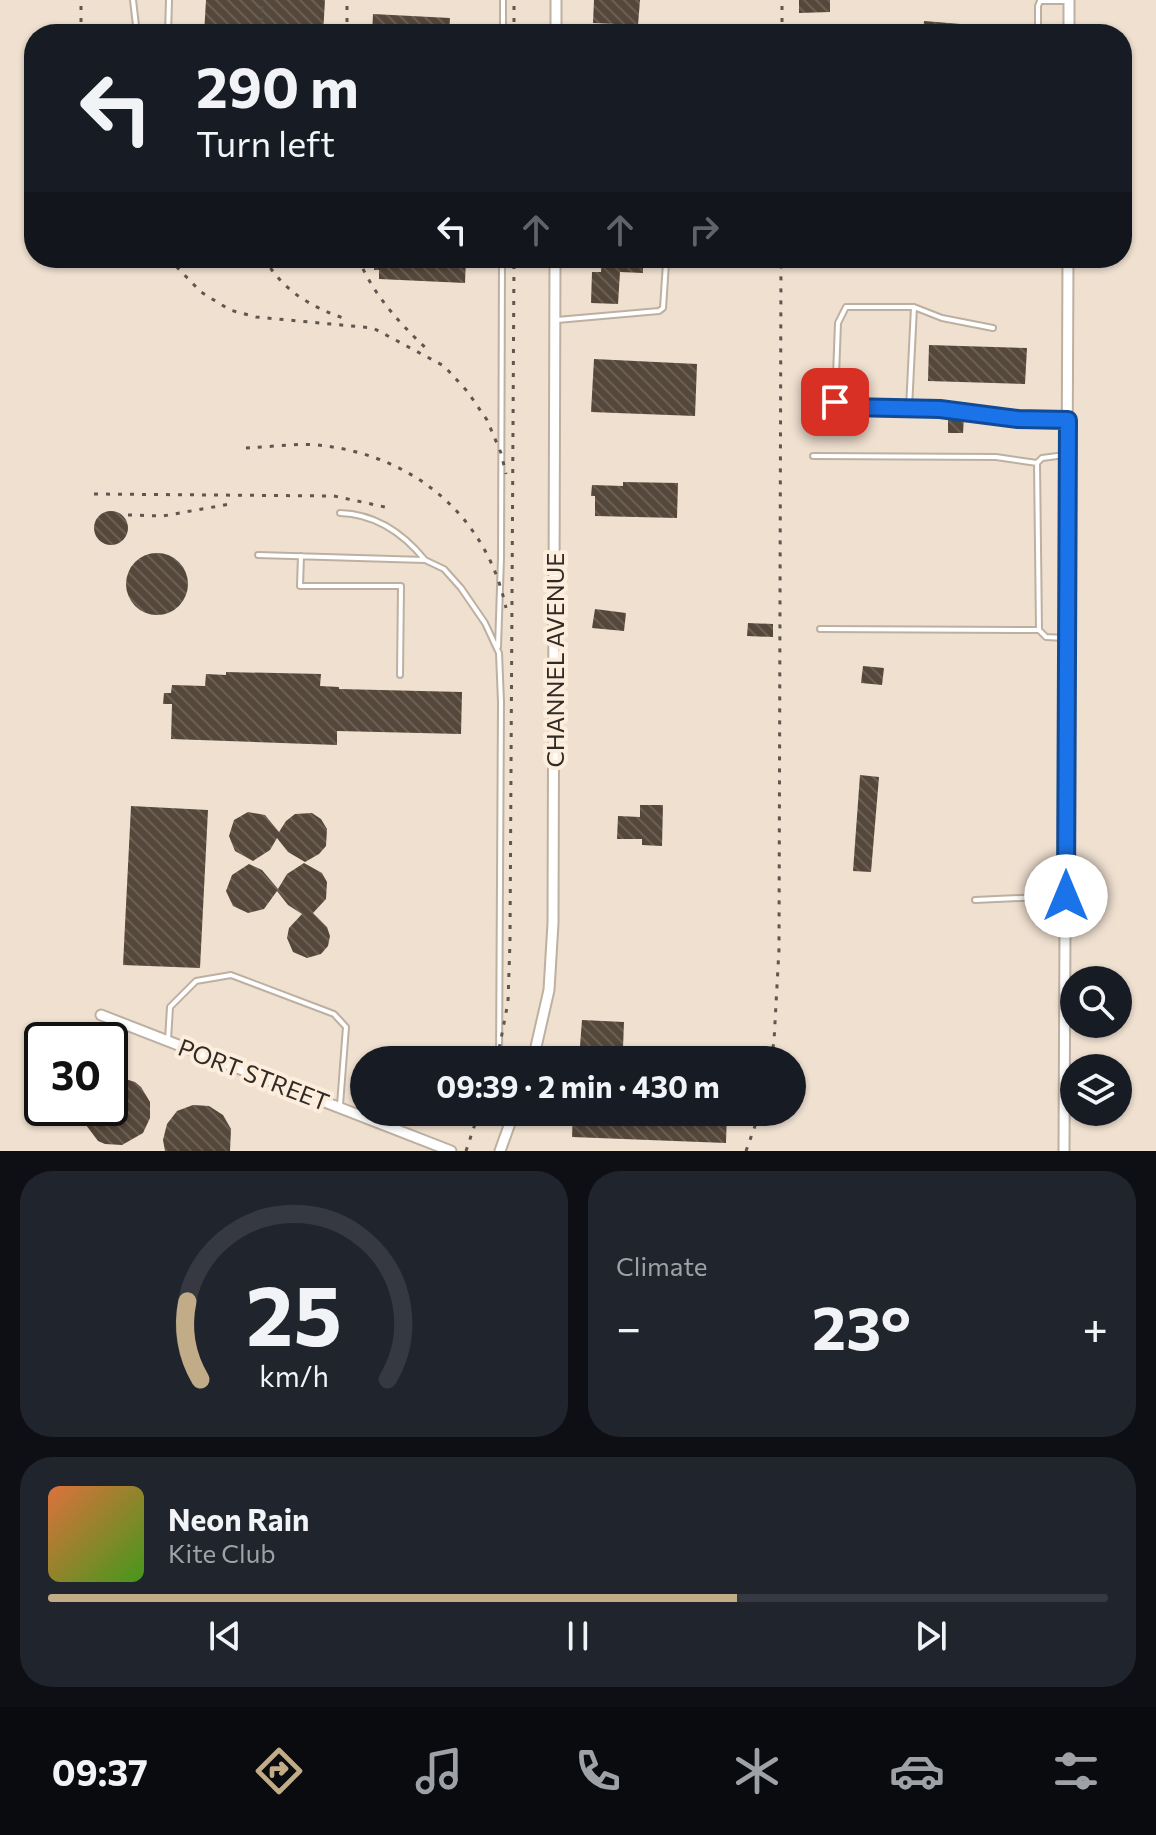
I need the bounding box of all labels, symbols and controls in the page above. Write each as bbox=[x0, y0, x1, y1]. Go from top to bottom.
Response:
text: 290 m bbox=[196, 51, 359, 120]
icon: left bbox=[64, 56, 168, 160]
text: Turn left bbox=[196, 120, 335, 164]
icon: left bbox=[430, 208, 474, 252]
icon: ahead bbox=[514, 208, 558, 252]
icon: ahead bbox=[598, 208, 642, 252]
icon: right bbox=[682, 208, 726, 252]
pin bbox=[801, 368, 869, 436]
icon: arrive bbox=[813, 380, 857, 424]
street label: CHANNEL AVENUE bbox=[540, 552, 569, 768]
position arrow bbox=[1024, 854, 1108, 938]
map controls bbox=[1060, 966, 1132, 1126]
button: search bbox=[1060, 966, 1132, 1038]
speed limit sign: 30 bbox=[24, 1022, 128, 1126]
street label: PORT STREET bbox=[174, 1032, 334, 1116]
button: layers bbox=[1060, 1054, 1132, 1126]
text: 09:39 · 2 min · 430 m bbox=[436, 1067, 720, 1104]
text: Climate bbox=[616, 1250, 708, 1281]
text: 25 bbox=[246, 1261, 342, 1363]
text: 23° bbox=[812, 1289, 911, 1362]
text: − bbox=[616, 1299, 641, 1353]
text: + bbox=[1082, 1299, 1108, 1353]
text: km/h bbox=[259, 1358, 329, 1393]
text: Neon Rain bbox=[168, 1500, 309, 1537]
text: Kite Club bbox=[168, 1537, 276, 1568]
icon: previous bbox=[203, 1614, 247, 1658]
icon: pause bbox=[556, 1614, 600, 1658]
icon: next bbox=[909, 1614, 953, 1658]
icon: directions bbox=[251, 1743, 307, 1799]
icon: music bbox=[411, 1743, 467, 1799]
icon: phone bbox=[570, 1743, 626, 1799]
icon: climate bbox=[729, 1743, 785, 1799]
icon: car bbox=[889, 1743, 945, 1799]
icon: filters bbox=[1048, 1743, 1104, 1799]
text: 09:37 bbox=[52, 1749, 148, 1793]

